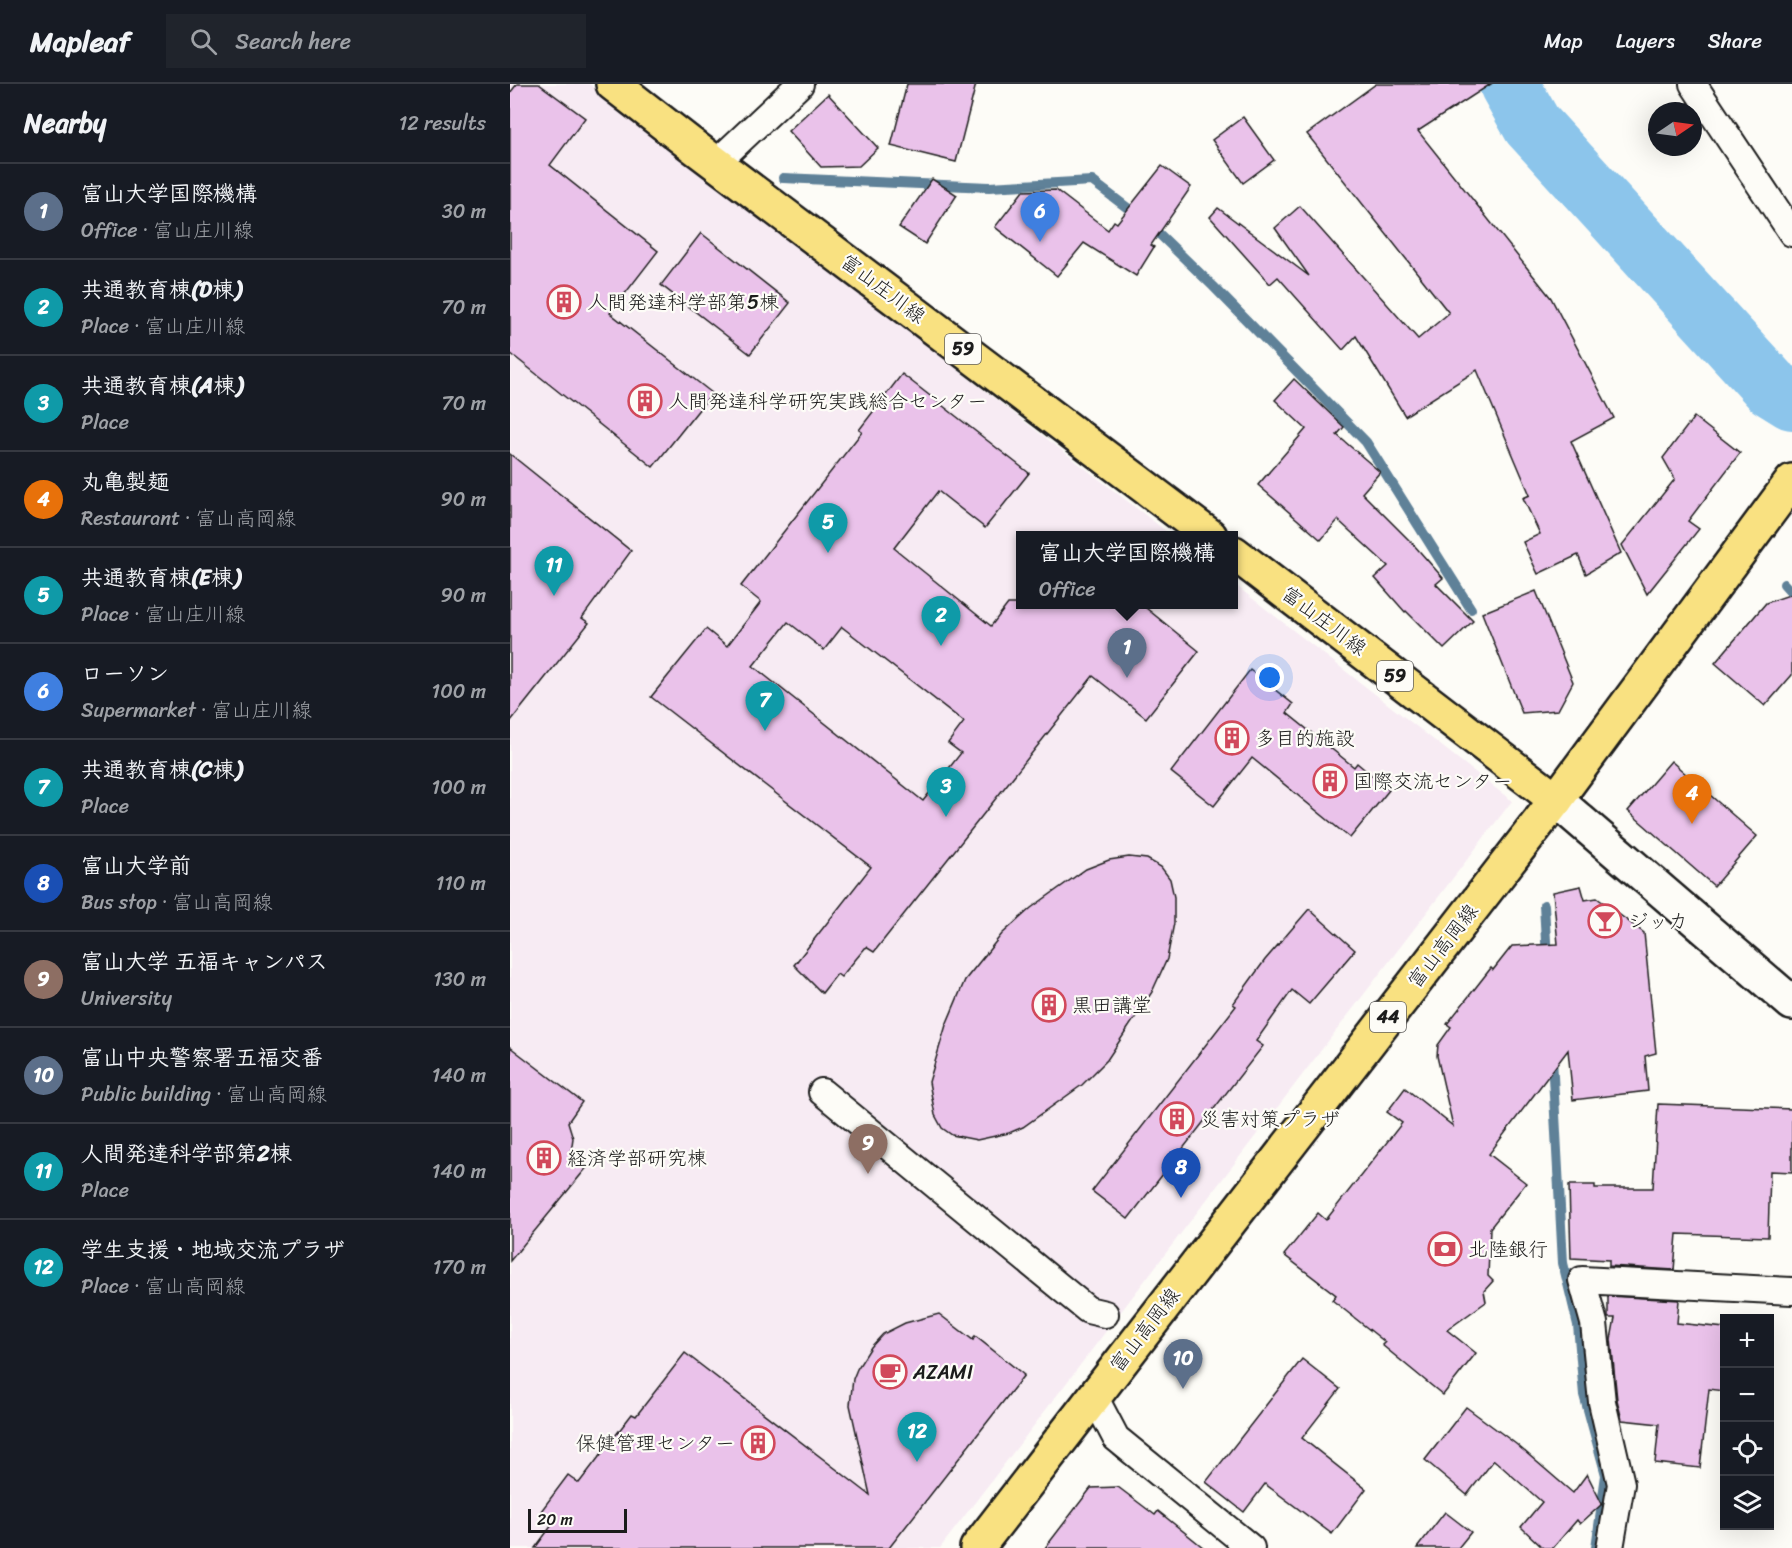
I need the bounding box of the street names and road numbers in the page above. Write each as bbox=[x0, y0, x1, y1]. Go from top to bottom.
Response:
street label: 富山庄川線 bbox=[833, 245, 933, 333]
road number: 59 bbox=[945, 334, 981, 364]
street label: 富山庄川線 bbox=[1274, 577, 1374, 665]
road number: 59 bbox=[1377, 661, 1413, 691]
street label: 富山高岡線 bbox=[1398, 896, 1488, 996]
road number: 44 bbox=[1370, 1002, 1406, 1032]
street label: 富山高岡線 bbox=[1100, 1280, 1190, 1380]

